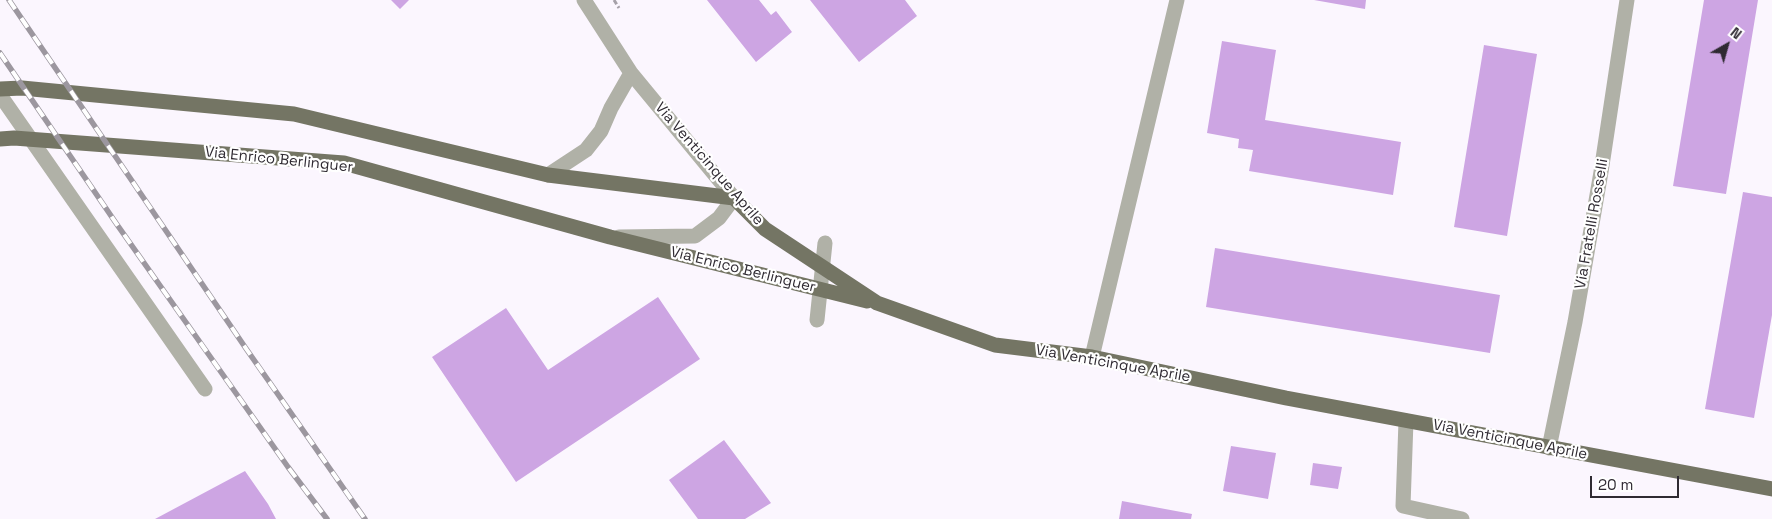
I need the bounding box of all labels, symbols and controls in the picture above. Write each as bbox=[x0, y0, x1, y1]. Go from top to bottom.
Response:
north arrow bbox=[1702, 20, 1752, 70]
text: N bbox=[1727, 23, 1745, 43]
street label: Via Venticinque Aprile bbox=[651, 99, 767, 229]
street label: Via Enrico Berlinguer bbox=[204, 143, 354, 177]
street label: Via Fratelli Rosselli bbox=[1572, 157, 1612, 291]
street label: Via Enrico Berlinguer bbox=[669, 243, 817, 297]
street label: Via Venticinque Aprile bbox=[1034, 342, 1192, 386]
street label: Via Venticinque Aprile bbox=[1431, 416, 1589, 464]
scale bar bbox=[1592, 466, 1681, 498]
text: 20 m bbox=[1598, 475, 1633, 494]

